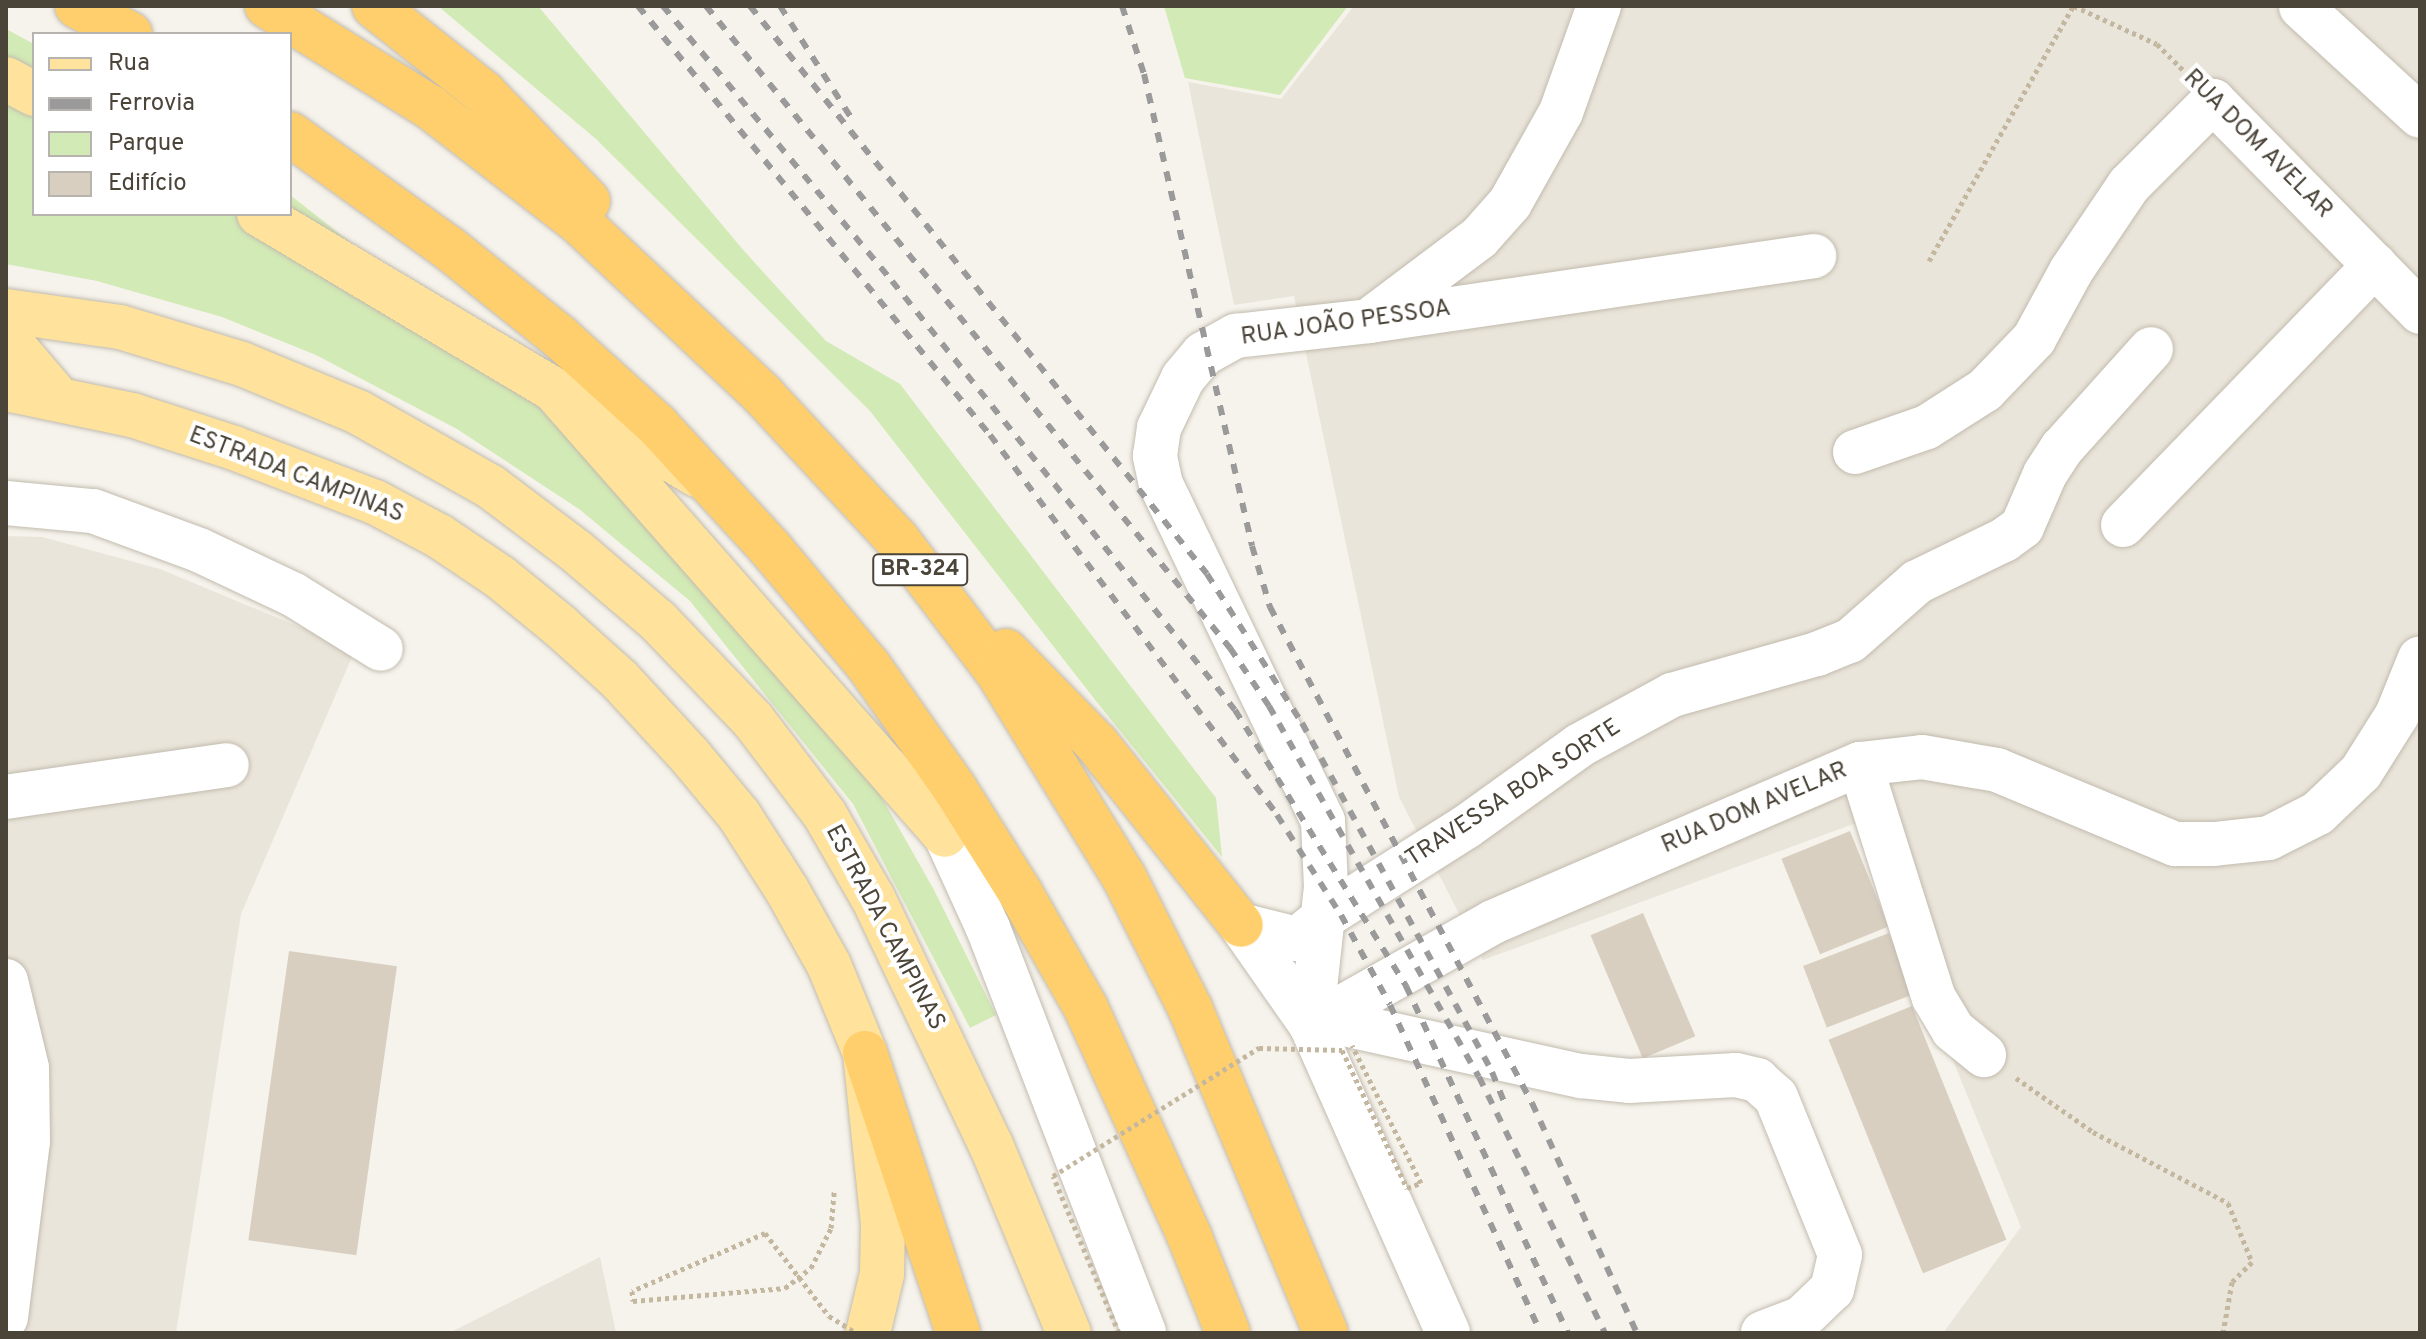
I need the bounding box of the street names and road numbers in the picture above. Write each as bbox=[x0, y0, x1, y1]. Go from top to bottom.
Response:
street label: RUA DOM AVELAR bbox=[2176, 64, 2338, 226]
street label: RUA JOÃO PESSOA bbox=[1239, 295, 1453, 353]
street label: ESTRADA CAMPINAS bbox=[184, 422, 408, 530]
road number: BR-324 bbox=[872, 552, 968, 588]
street label: TRAVESSA BOA SORTE bbox=[1400, 713, 1628, 875]
street label: RUA DOM AVELAR bbox=[1657, 756, 1853, 862]
street label: ESTRADA CAMPINAS bbox=[818, 820, 950, 1036]

